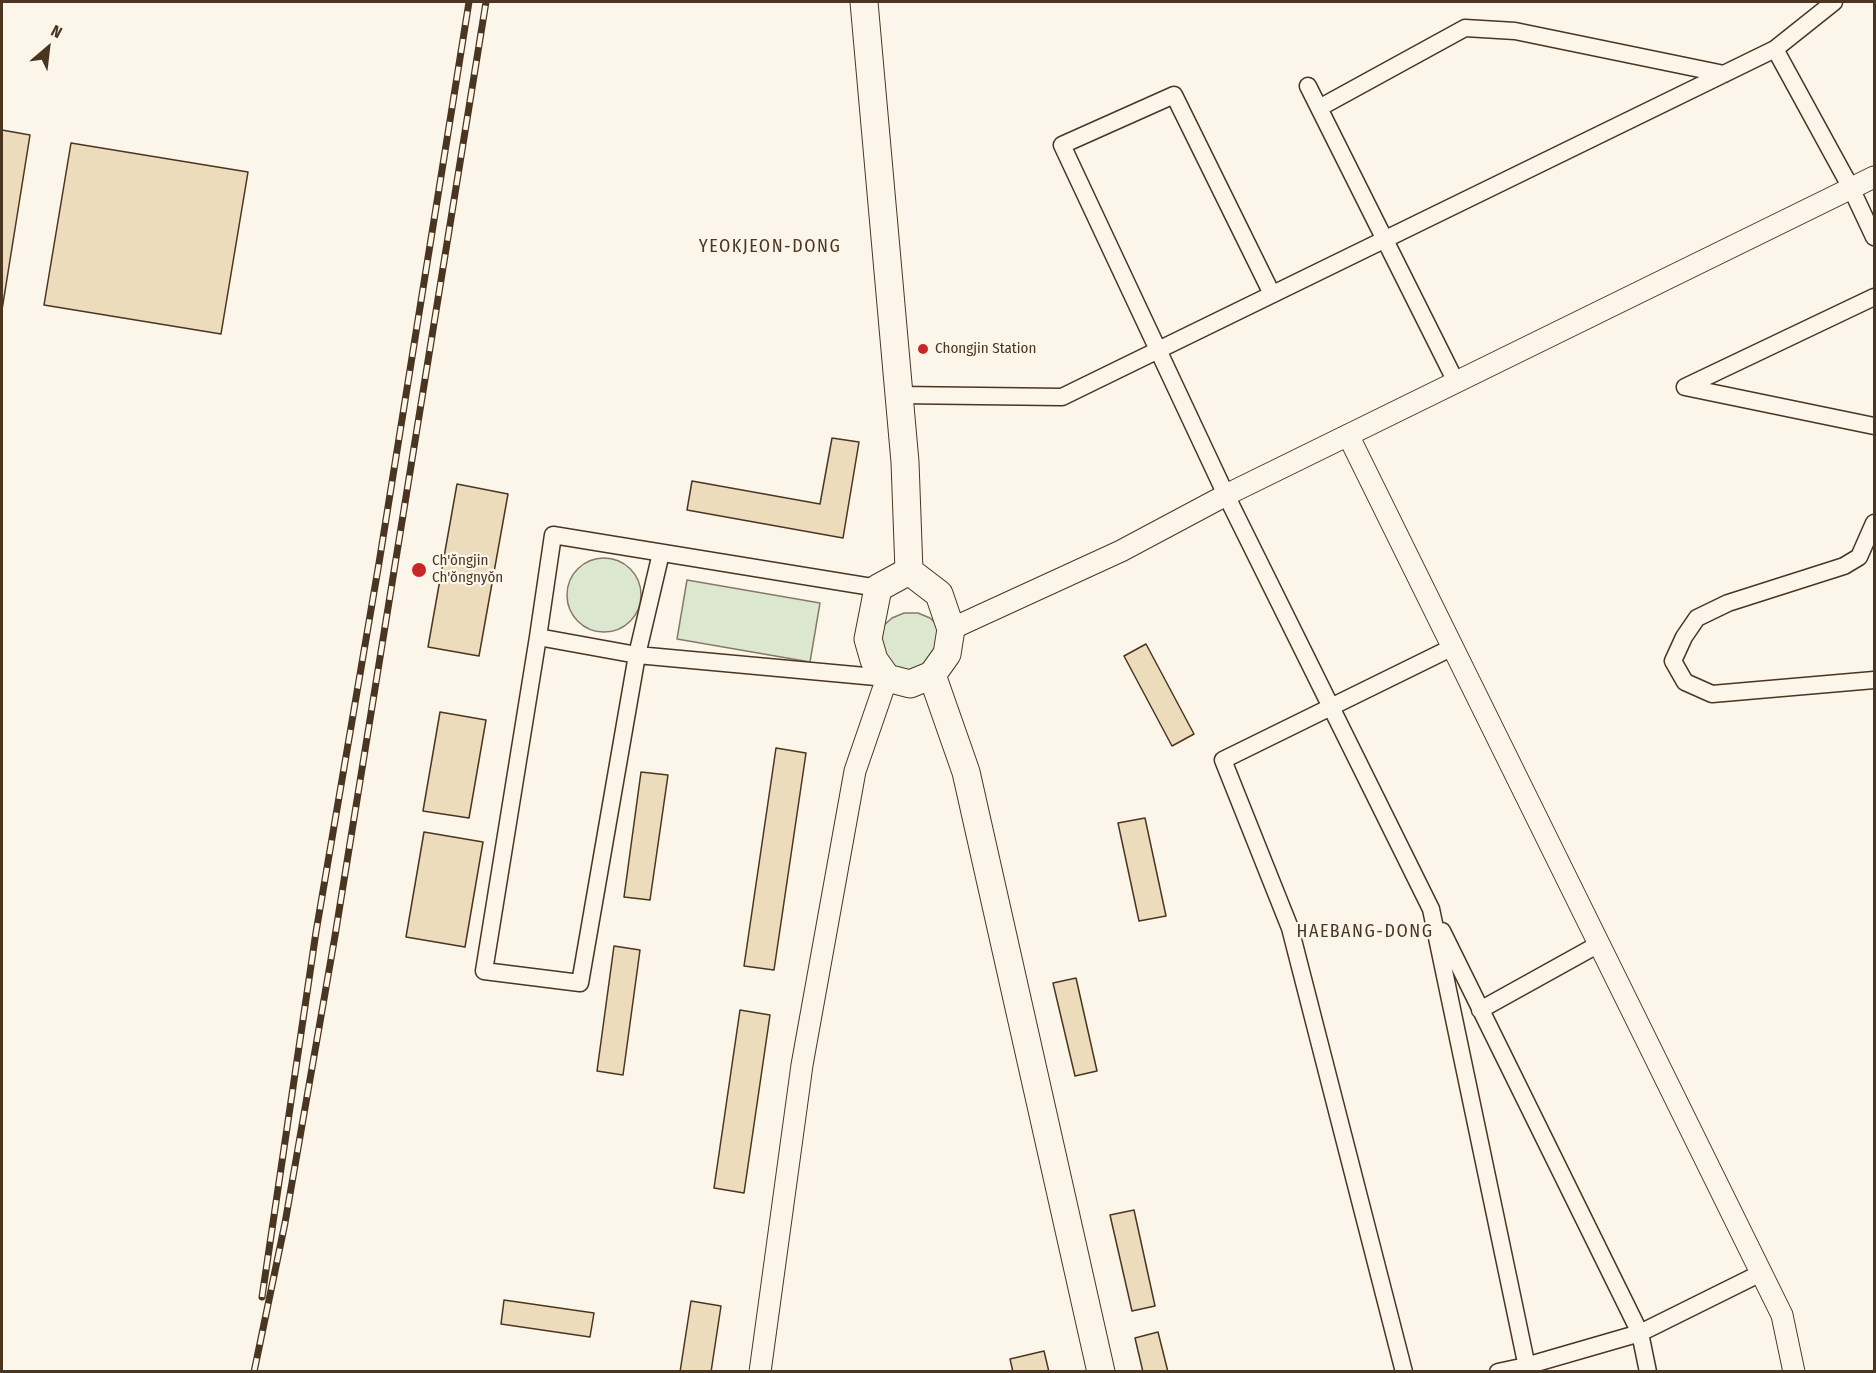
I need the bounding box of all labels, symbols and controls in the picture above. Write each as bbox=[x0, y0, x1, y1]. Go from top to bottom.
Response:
north arrow bbox=[18, 18, 78, 78]
text: N bbox=[48, 21, 65, 42]
district label: YEOKJEON-DONG bbox=[699, 236, 841, 258]
place label: Chongjin Station bbox=[935, 340, 1036, 358]
marker: Chongjin Station bbox=[916, 342, 930, 356]
place label: Ch'ŏngjin Ch'ŏngnyŏn bbox=[432, 552, 503, 587]
marker: Ch'ŏngjin Ch'ŏngnyŏn bbox=[410, 561, 428, 579]
district label: HAEBANG-DONG bbox=[1297, 921, 1433, 943]

